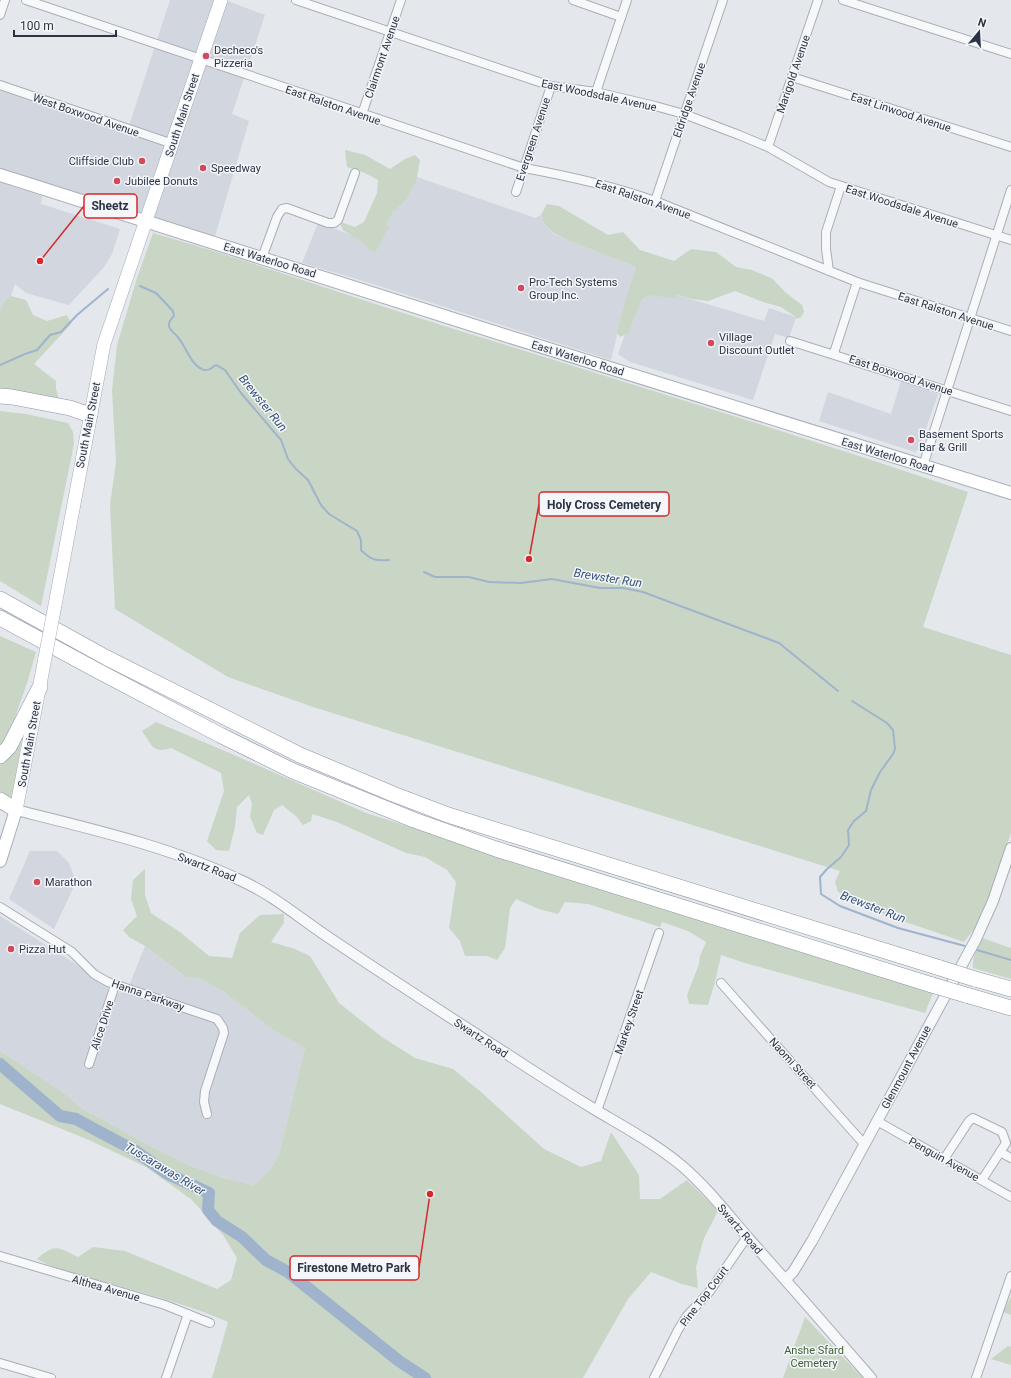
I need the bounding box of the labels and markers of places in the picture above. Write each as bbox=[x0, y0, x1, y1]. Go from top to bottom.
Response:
place label: Decheco's Pizzeria bbox=[214, 44, 263, 70]
marker: Decheco's Pizzeria bbox=[201, 51, 211, 61]
place label: Cliffside Club bbox=[69, 155, 134, 168]
marker: Cliffside Club bbox=[137, 156, 147, 166]
place label: Speedway bbox=[211, 162, 262, 175]
marker: Speedway bbox=[198, 163, 208, 173]
place label: Jubilee Donuts bbox=[125, 175, 198, 188]
marker: Jubilee Donuts bbox=[112, 176, 122, 186]
callout: Sheetz bbox=[84, 194, 137, 218]
place label: Pro-Tech Systems Group Inc. bbox=[529, 276, 618, 302]
marker: Pro-Tech Systems Group Inc. bbox=[516, 283, 526, 293]
place label: Village Discount Outlet bbox=[719, 331, 795, 357]
marker: Village Discount Outlet bbox=[706, 338, 716, 348]
place label: Basement Sports Bar & Grill bbox=[919, 428, 1004, 454]
marker: Basement Sports Bar & Grill bbox=[906, 435, 916, 445]
callout: Holy Cross Cemetery bbox=[539, 492, 669, 516]
place label: Marathon bbox=[45, 876, 92, 889]
marker: Marathon bbox=[32, 877, 42, 887]
place label: Pizza Hut bbox=[19, 943, 66, 956]
marker: Pizza Hut bbox=[6, 944, 16, 954]
callout: Firestone Metro Park bbox=[290, 1256, 419, 1280]

